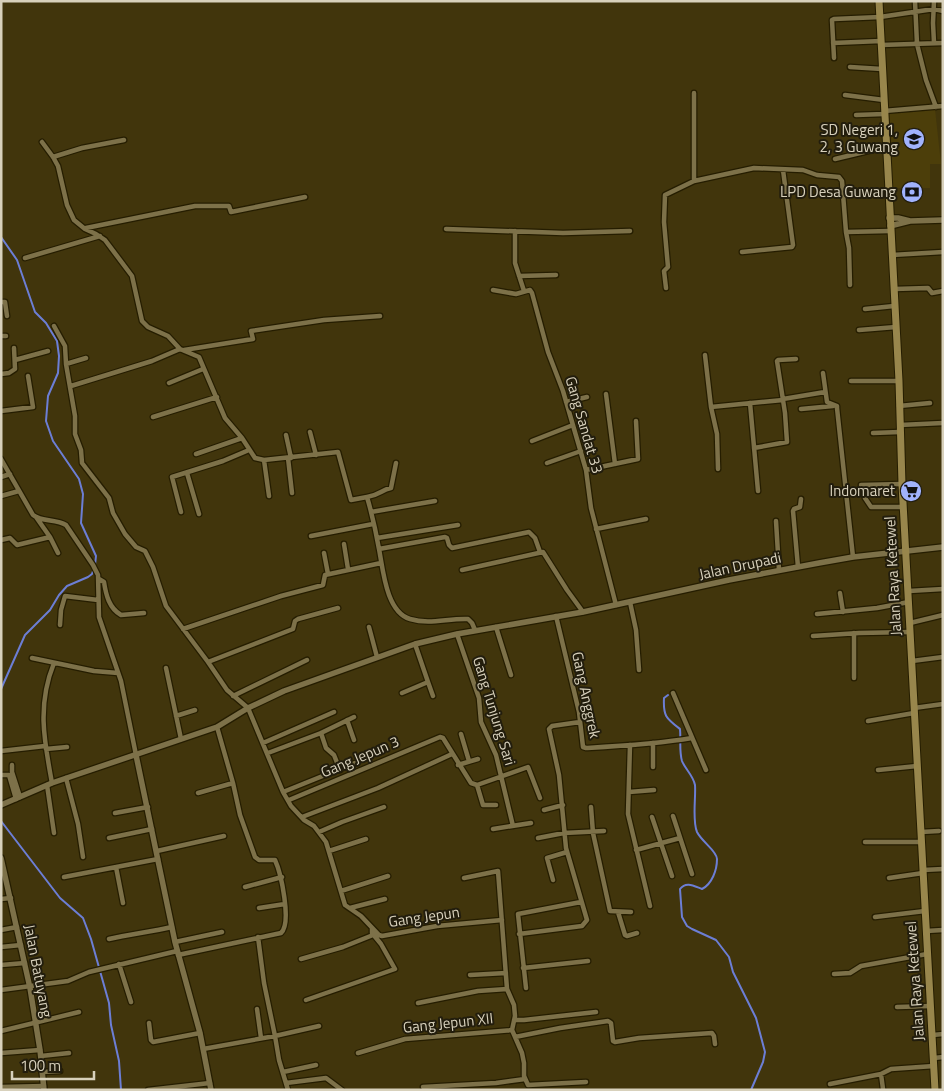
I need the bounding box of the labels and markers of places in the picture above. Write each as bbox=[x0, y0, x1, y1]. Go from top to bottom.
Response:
place label: SD Negeri 1, 2, 3 Guwang bbox=[819, 118, 898, 158]
school or university icon: SD Negeri 1, 2, 3 Guwang bbox=[902, 127, 926, 151]
place label: LPD Desa Guwang bbox=[780, 180, 896, 203]
bank icon: LPD Desa Guwang bbox=[900, 180, 924, 204]
place label: Indomaret bbox=[830, 479, 896, 502]
supermarket icon: Indomaret bbox=[899, 479, 923, 503]

